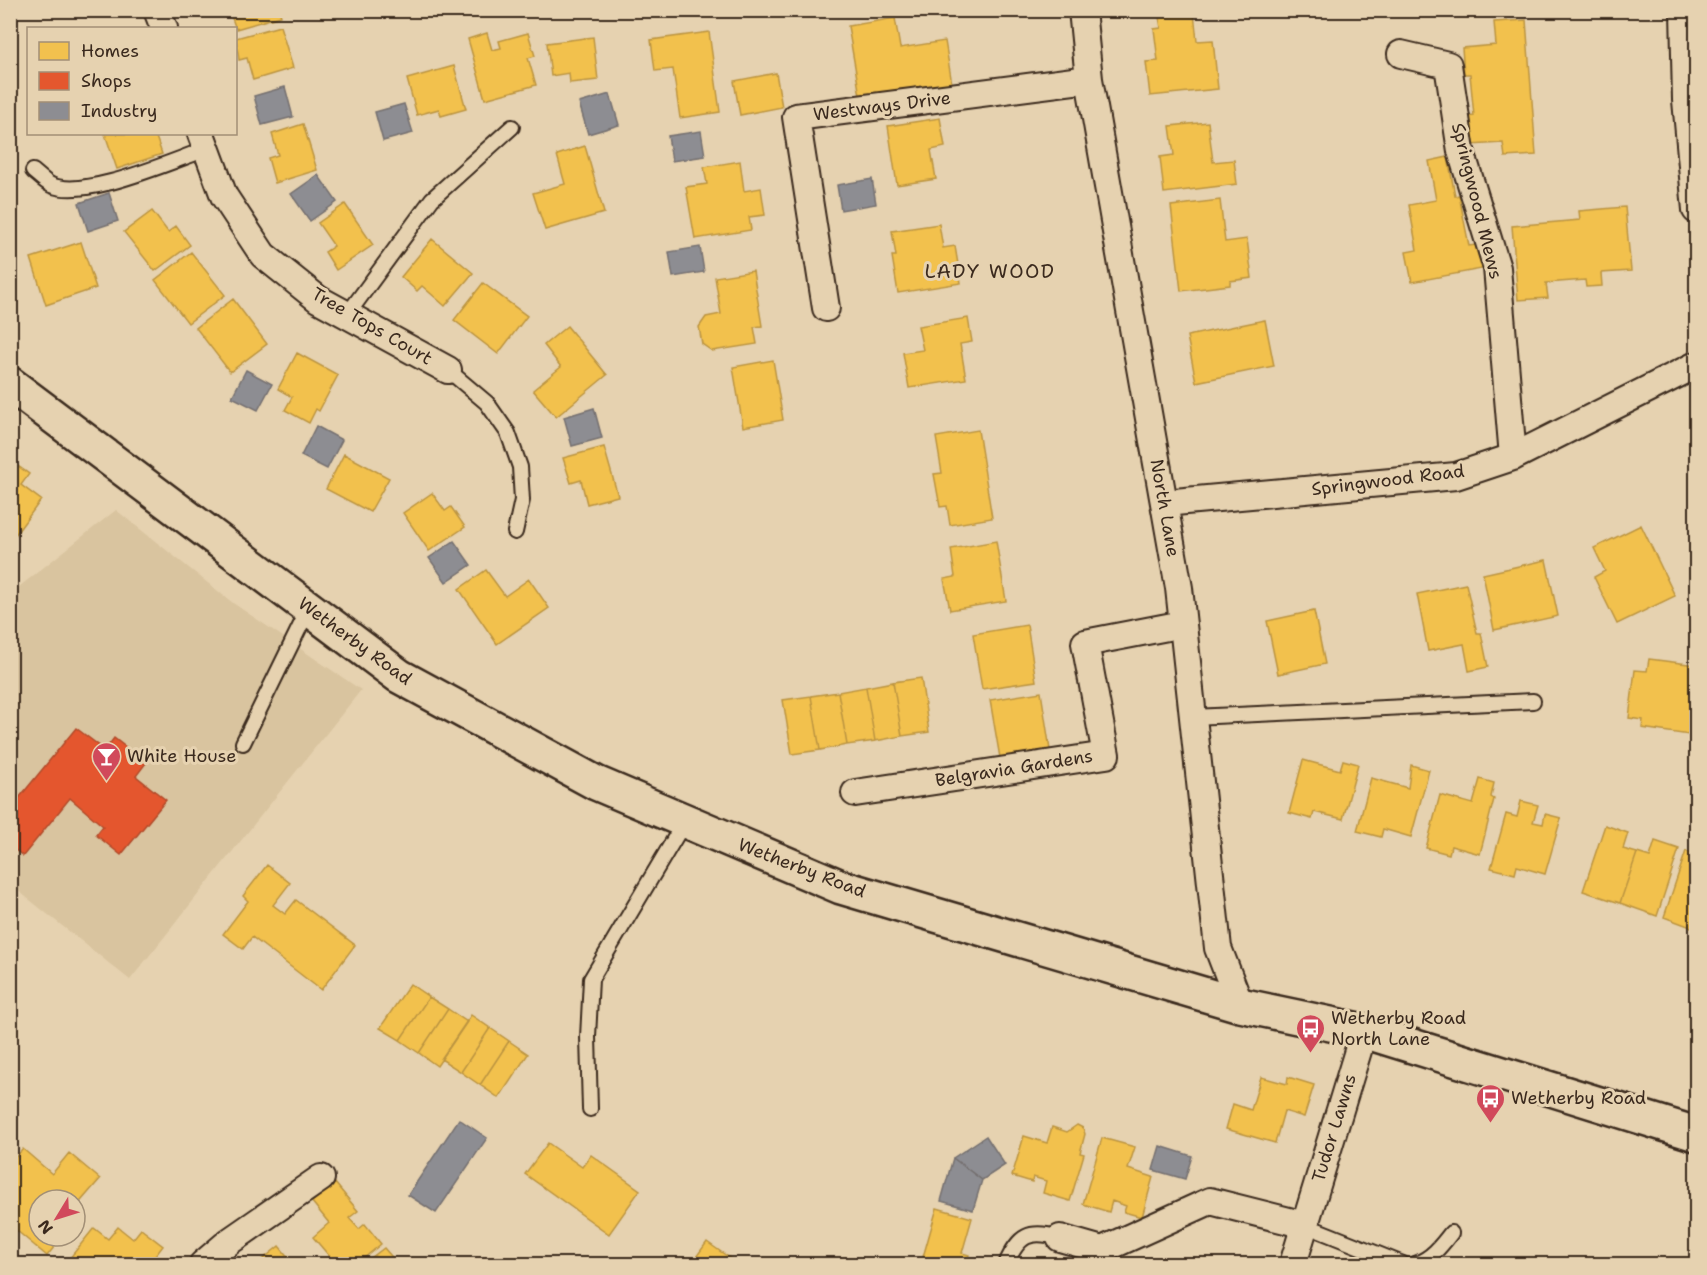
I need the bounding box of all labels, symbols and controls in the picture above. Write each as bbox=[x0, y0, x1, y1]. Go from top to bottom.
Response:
legend bbox=[27, 27, 237, 135]
text: Homes bbox=[81, 39, 139, 63]
text: Shops bbox=[81, 69, 132, 93]
street label: Westways Drive bbox=[812, 86, 952, 126]
text: Industry bbox=[81, 99, 157, 123]
street label: Springwood Mews bbox=[1446, 120, 1508, 282]
district label: LADY WOOD bbox=[924, 258, 1056, 284]
street label: Tree Tops Court bbox=[307, 282, 437, 370]
street label: North Lane bbox=[1145, 457, 1185, 559]
street label: Springwood Road bbox=[1310, 459, 1466, 501]
street label: Wetherby Road bbox=[293, 592, 417, 690]
bar icon: White House bbox=[90, 740, 122, 782]
place label: White House bbox=[127, 744, 236, 768]
street label: Belgravia Gardens bbox=[933, 744, 1095, 792]
street label: Wetherby Road bbox=[735, 833, 869, 903]
place label: Wetherby Road North Lane bbox=[1331, 1006, 1466, 1051]
bus stop icon: Wetherby Road North Lane bbox=[1294, 1012, 1326, 1054]
street label: Tudor Lawns bbox=[1306, 1071, 1362, 1185]
bus stop icon: Wetherby Road bbox=[1474, 1082, 1506, 1124]
place label: Wetherby Road bbox=[1511, 1086, 1646, 1110]
north arrow bbox=[27, 1188, 87, 1248]
text: N bbox=[33, 1215, 58, 1238]

